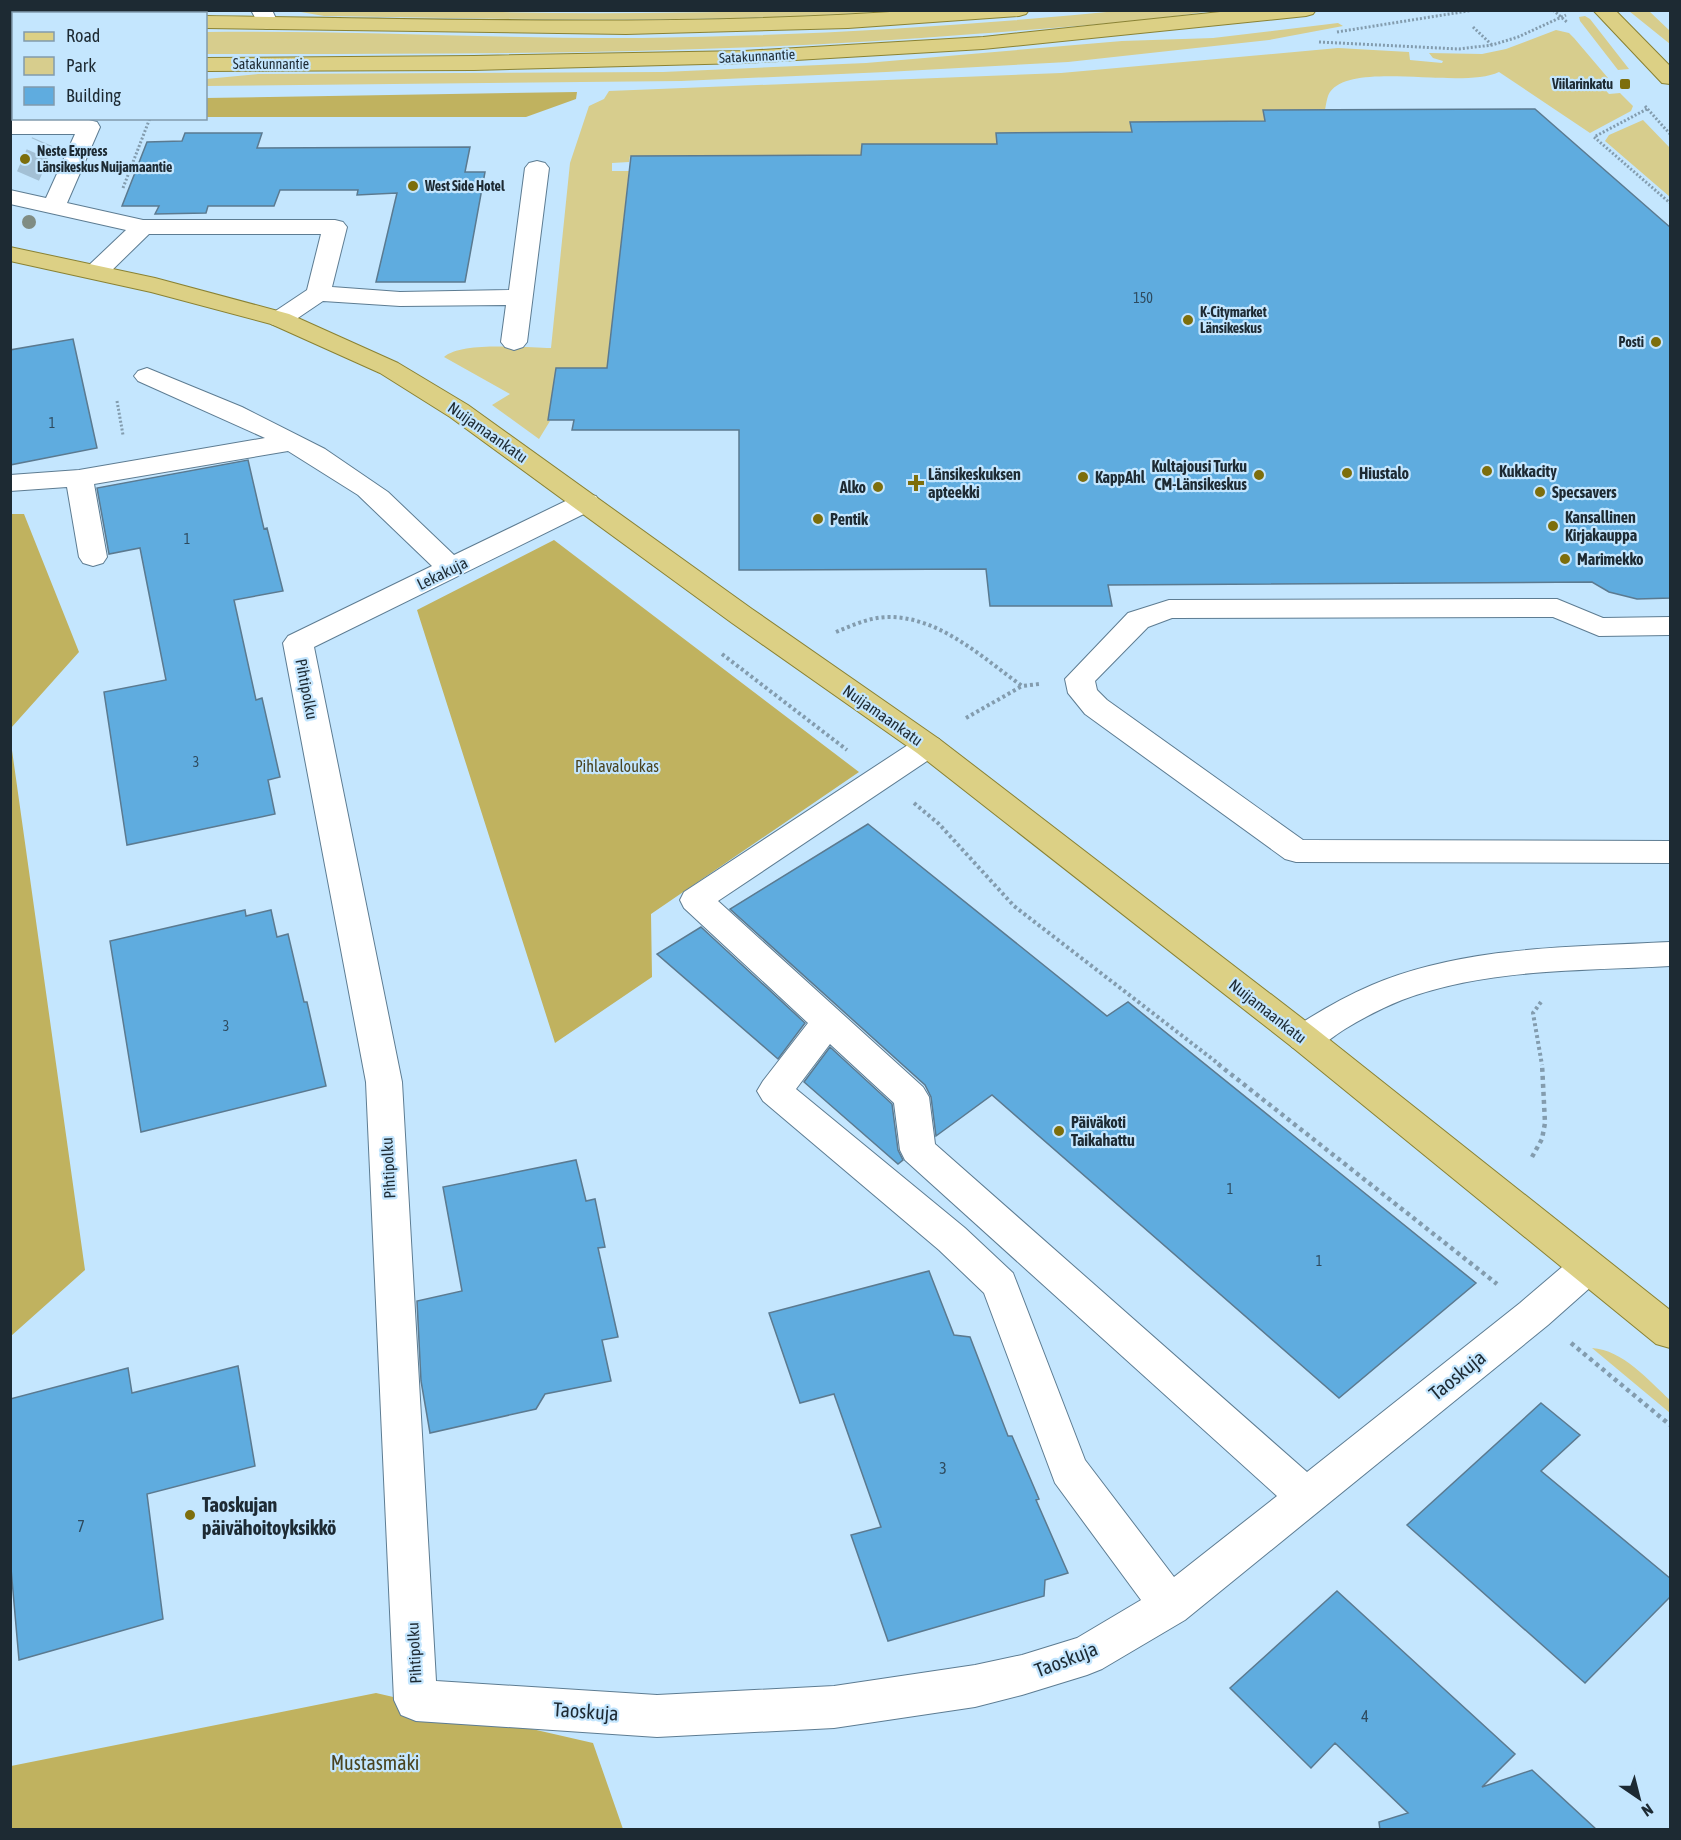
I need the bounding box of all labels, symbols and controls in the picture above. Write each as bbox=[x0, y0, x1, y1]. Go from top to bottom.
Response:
legend bbox=[12, 12, 207, 120]
text: Road bbox=[66, 25, 100, 46]
street label: Satakunnantie bbox=[718, 46, 796, 66]
text: Park bbox=[66, 55, 96, 76]
street label: Satakunnantie bbox=[233, 56, 309, 72]
place label: Viilarinkatu bbox=[1551, 76, 1613, 92]
marker: Viilarinkatu bbox=[1618, 77, 1632, 91]
text: Building bbox=[66, 85, 121, 106]
place label: Neste Express Länsikeskus Nuijamaantie bbox=[37, 143, 172, 175]
marker: Neste Express Länsikeskus Nuijamaantie bbox=[18, 152, 32, 166]
place label: West Side Hotel bbox=[424, 178, 505, 194]
marker: West Side Hotel bbox=[406, 179, 420, 193]
house number: 150 bbox=[1133, 290, 1153, 306]
place label: K-Citymarket Länsikeskus bbox=[1200, 304, 1267, 336]
marker: K-Citymarket Länsikeskus bbox=[1181, 313, 1195, 327]
place label: Posti bbox=[1619, 334, 1644, 350]
marker: Posti bbox=[1649, 335, 1663, 349]
street label: Nuijamaankatu bbox=[444, 398, 531, 467]
house number: 1 bbox=[49, 415, 55, 431]
place label: Kultajousi Turku CM-Länsikeskus bbox=[1151, 457, 1247, 493]
place label: Kukkacity bbox=[1499, 462, 1557, 480]
place label: Hiustalo bbox=[1359, 464, 1409, 482]
marker: Kukkacity bbox=[1480, 464, 1494, 478]
place label: Länsikeskuksen apteekki bbox=[928, 465, 1021, 501]
marker: Hiustalo bbox=[1340, 466, 1354, 480]
place label: KappAhl bbox=[1095, 468, 1146, 486]
marker: Kultajousi Turku CM-Länsikeskus bbox=[1252, 468, 1266, 482]
marker: KappAhl bbox=[1076, 470, 1090, 484]
marker: Länsikeskuksen apteekki bbox=[909, 476, 923, 490]
place label: Alko bbox=[839, 478, 866, 496]
marker: Alko bbox=[871, 480, 885, 494]
place label: Specsavers bbox=[1552, 483, 1617, 501]
marker: Specsavers bbox=[1533, 485, 1547, 499]
place label: Kansallinen Kirjakauppa bbox=[1565, 508, 1637, 544]
place label: Pentik bbox=[830, 510, 869, 528]
marker: Pentik bbox=[811, 512, 825, 526]
marker: Kansallinen Kirjakauppa bbox=[1546, 519, 1560, 533]
house number: 1 bbox=[184, 531, 190, 547]
place label: Marimekko bbox=[1577, 550, 1644, 568]
marker: Marimekko bbox=[1558, 552, 1572, 566]
street label: Lekakuja bbox=[414, 553, 471, 594]
street label: Pihtipolku bbox=[291, 657, 322, 721]
street label: Nuijamaankatu bbox=[839, 681, 926, 750]
house number: 3 bbox=[193, 754, 199, 770]
park label: Pihlavaloukas bbox=[575, 757, 659, 775]
street label: Nuijamaankatu bbox=[1225, 975, 1310, 1047]
house number: 3 bbox=[223, 1018, 229, 1034]
place label: Päiväkoti Taikahattu bbox=[1071, 1113, 1135, 1149]
marker: Päiväkoti Taikahattu bbox=[1052, 1124, 1066, 1138]
street label: Pihtipolku bbox=[377, 1137, 400, 1199]
house number: 1 bbox=[1227, 1181, 1233, 1197]
house number: 1 bbox=[1316, 1253, 1322, 1269]
street label: Taoskuja bbox=[1424, 1345, 1490, 1405]
house number: 3 bbox=[939, 1459, 947, 1477]
place label: Taoskujan päivähoitoyksikkö bbox=[202, 1493, 336, 1539]
marker: Taoskujan päivähoitoyksikkö bbox=[183, 1508, 197, 1522]
house number: 7 bbox=[77, 1517, 85, 1535]
street label: Pihtipolku bbox=[403, 1622, 426, 1684]
street label: Taoskuja bbox=[1031, 1637, 1101, 1681]
street label: Taoskuja bbox=[553, 1697, 619, 1725]
house number: 4 bbox=[1361, 1707, 1369, 1725]
park label: Mustasmäki bbox=[331, 1751, 419, 1774]
north arrow bbox=[1609, 1768, 1669, 1828]
text: N bbox=[1639, 1800, 1657, 1820]

